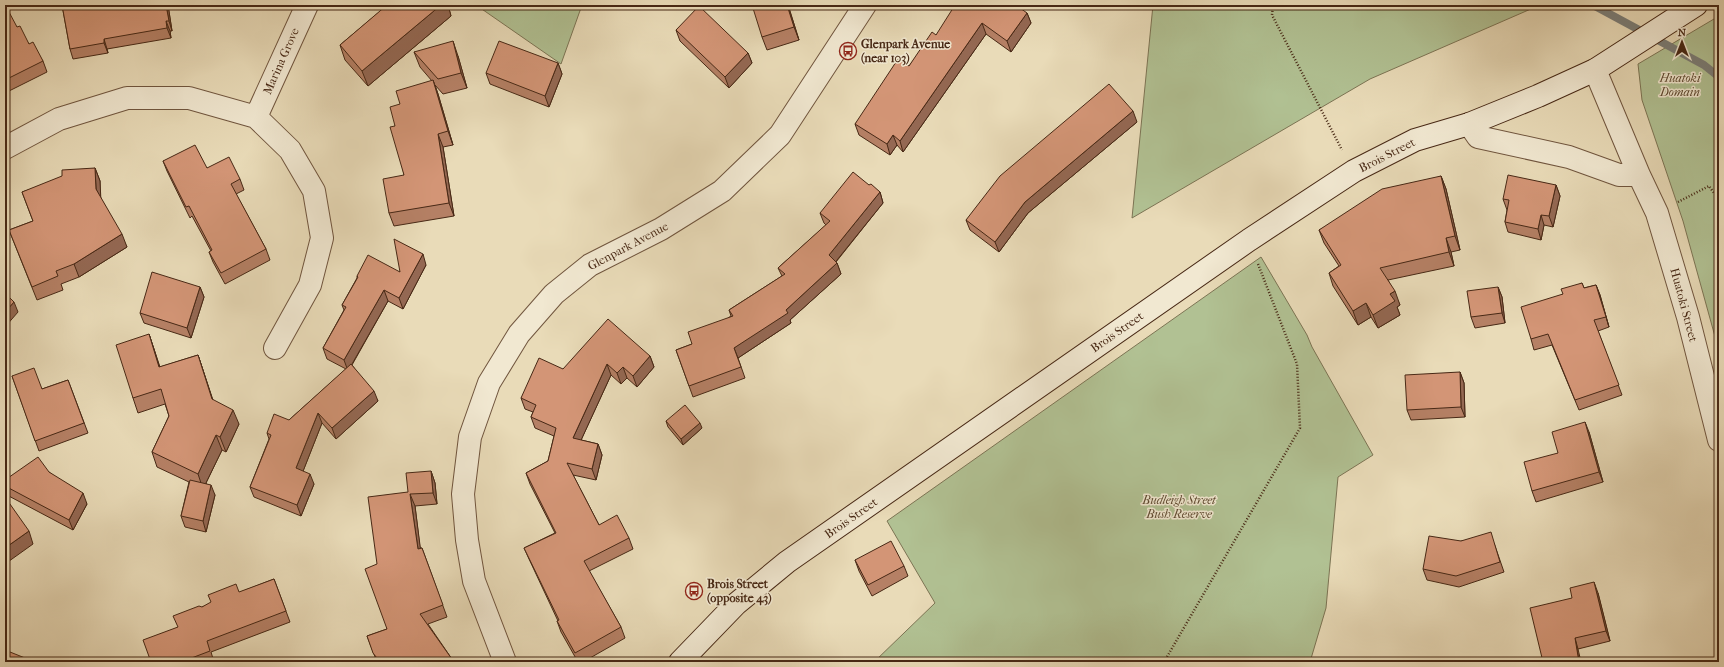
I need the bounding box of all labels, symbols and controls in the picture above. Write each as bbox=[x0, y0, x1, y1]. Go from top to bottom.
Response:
north arrow bbox=[1662, 22, 1702, 62]
street label: Marina Grove bbox=[260, 26, 302, 96]
text: N bbox=[1678, 26, 1687, 39]
place label: Glenpark Avenue (near 103) bbox=[861, 37, 950, 66]
bus stop icon: Glenpark Avenue (near 103) bbox=[838, 41, 858, 61]
park label: Huatoki Domain bbox=[1659, 71, 1702, 99]
street label: Brois Street bbox=[1357, 135, 1418, 175]
street label: Glenpark Avenue bbox=[585, 219, 671, 273]
street label: Huatoki Street bbox=[1667, 266, 1701, 344]
street label: Brois Street bbox=[1088, 308, 1147, 355]
park label: Budleigh Street Bush Reserve bbox=[1141, 493, 1217, 521]
street label: Brois Street bbox=[822, 494, 881, 541]
place label: Brois Street (opposite 43) bbox=[707, 577, 772, 606]
bus stop icon: Brois Street (opposite 43) bbox=[684, 581, 704, 601]

